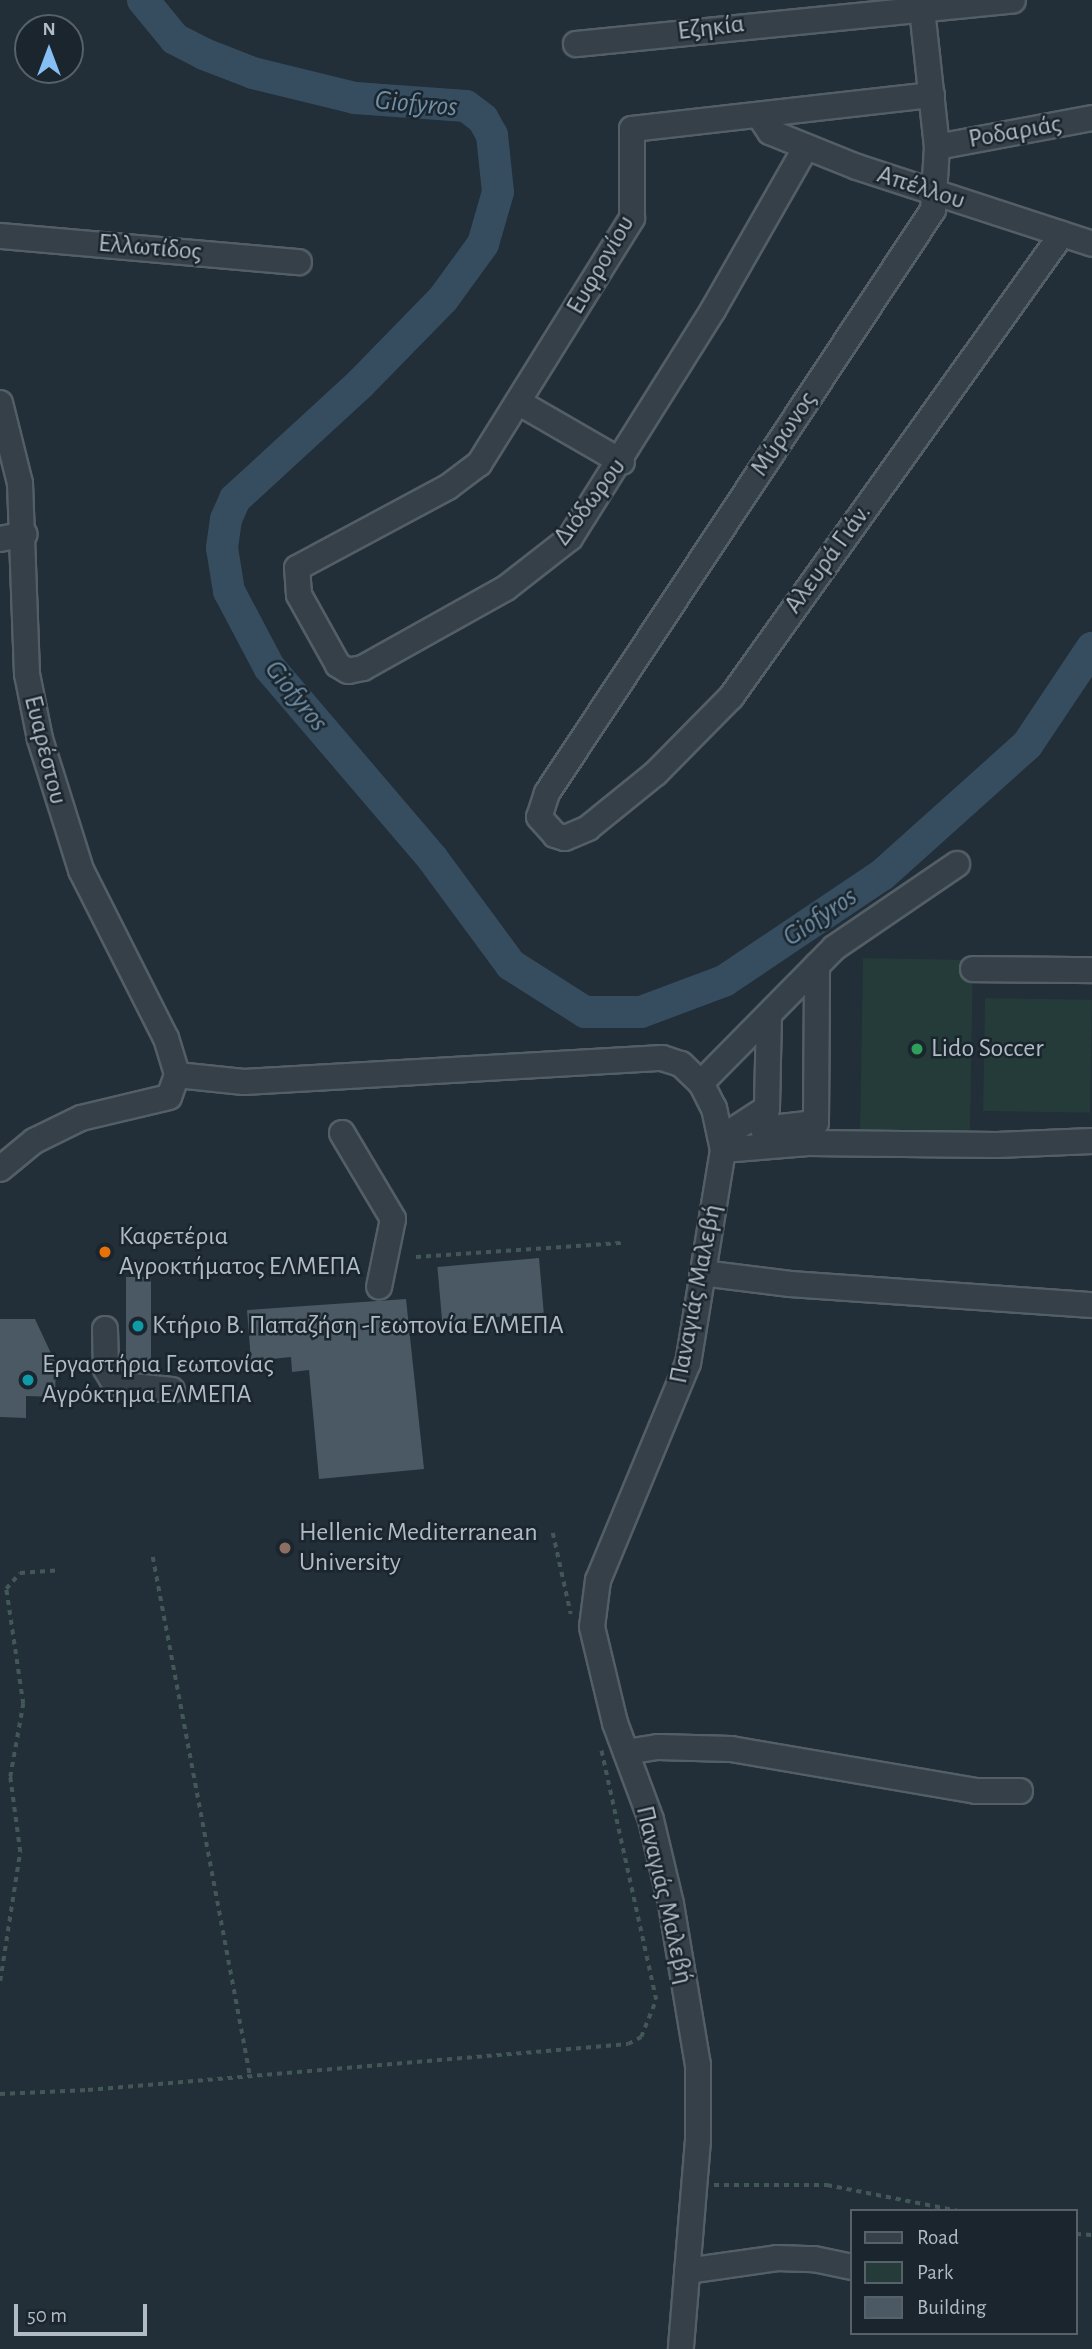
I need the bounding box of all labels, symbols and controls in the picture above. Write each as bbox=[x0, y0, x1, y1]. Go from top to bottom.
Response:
street label: Εζηκία bbox=[676, 8, 746, 48]
north arrow bbox=[14, 14, 84, 84]
text: N bbox=[42, 20, 56, 39]
water label: Giofyros bbox=[374, 84, 458, 124]
street label: Ροδαριάς bbox=[966, 109, 1064, 155]
street label: Απέλλου bbox=[873, 159, 969, 217]
street label: Ευφρονίου bbox=[560, 210, 642, 320]
street label: Ελλωτίδος bbox=[97, 228, 203, 268]
street label: Μύρωνος bbox=[744, 386, 824, 482]
street label: Διόδωρου bbox=[547, 452, 633, 552]
street label: Αλευρά Γιάν. bbox=[778, 498, 878, 620]
water label: Giofyros bbox=[257, 653, 335, 739]
street label: Ευαρέστου bbox=[16, 692, 74, 808]
water label: Giofyros bbox=[777, 880, 863, 954]
place label: Lido Soccer bbox=[931, 1033, 1044, 1065]
marker: Lido Soccer bbox=[909, 1041, 925, 1057]
street label: Παναγιάς Μαλεβή bbox=[663, 1202, 729, 1386]
place label: Καφετέρια Αγροκτήματος ΕΛΜΕΠΑ bbox=[119, 1221, 361, 1282]
marker: Καφετέρια Αγροκτήματος ΕΛΜΕΠΑ bbox=[97, 1244, 113, 1260]
place label: Κτήριο Β. Παπαζήση -Γεωπονία ΕΛΜΕΠΑ bbox=[152, 1310, 564, 1342]
marker: Κτήριο Β. Παπαζήση -Γεωπονία ΕΛΜΕΠΑ bbox=[130, 1318, 146, 1334]
place label: Εργαστήρια Γεωπονίας Αγρόκτημα ΕΛΜΕΠΑ bbox=[42, 1349, 274, 1410]
marker: Εργαστήρια Γεωπονίας Αγρόκτημα ΕΛΜΕΠΑ bbox=[20, 1372, 36, 1388]
place label: Hellenic Mediterranean University bbox=[299, 1517, 538, 1578]
marker: Hellenic Mediterranean University bbox=[277, 1540, 293, 1556]
street label: Παναγιάς Μαλεβή bbox=[628, 1803, 700, 1987]
legend bbox=[850, 2209, 1078, 2335]
text: Road bbox=[917, 2227, 959, 2248]
text: Park bbox=[917, 2262, 953, 2283]
scale bar bbox=[18, 2290, 150, 2334]
text: Building bbox=[917, 2297, 986, 2318]
text: 50 m bbox=[27, 2305, 67, 2326]

